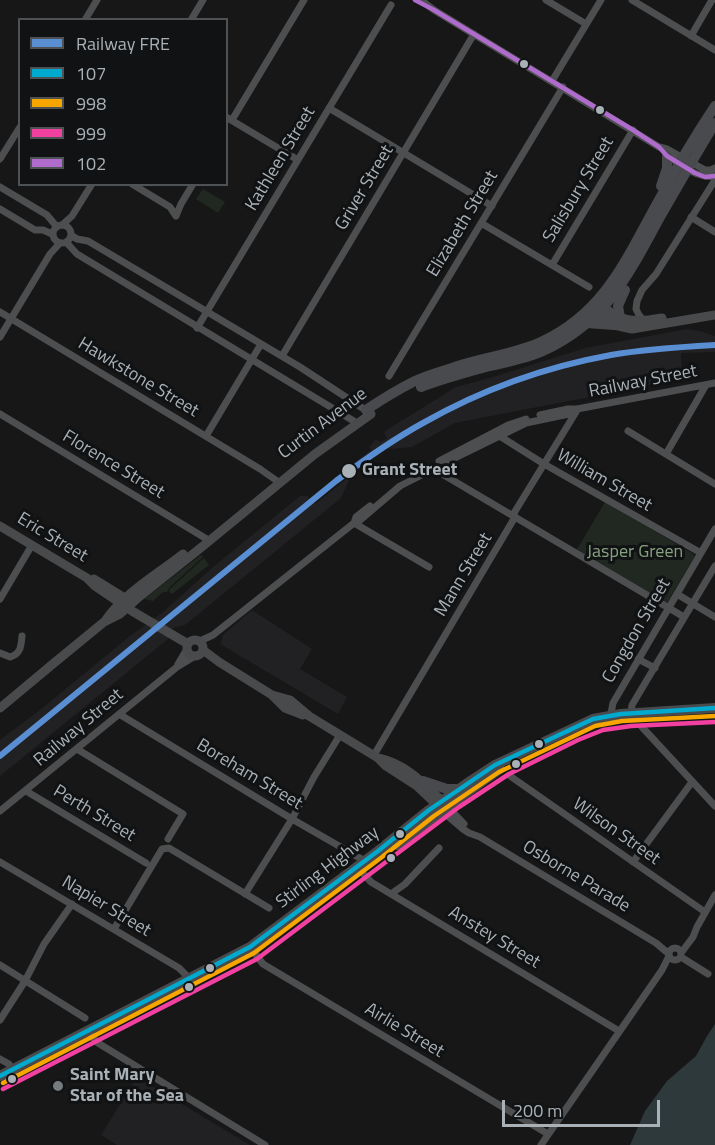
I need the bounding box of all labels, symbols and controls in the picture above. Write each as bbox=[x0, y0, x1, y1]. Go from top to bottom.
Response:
legend bbox=[18, 18, 228, 186]
text: Railway FRE bbox=[76, 30, 170, 57]
unlabelled marker bbox=[518, 58, 530, 70]
text: 107 bbox=[76, 60, 106, 87]
text: 998 bbox=[76, 90, 106, 117]
street label: Kathleen Street bbox=[241, 103, 321, 215]
unlabelled marker bbox=[594, 104, 606, 116]
text: 999 bbox=[76, 120, 106, 147]
street label: Salisbury Street bbox=[539, 133, 619, 247]
street label: Griver Street bbox=[331, 142, 399, 234]
text: 102 bbox=[76, 150, 106, 177]
street label: Elizabeth Street bbox=[423, 167, 503, 281]
street label: Hawkstone Street bbox=[74, 334, 202, 422]
street label: Railway Street bbox=[587, 361, 699, 403]
street label: Curtin Avenue bbox=[274, 384, 372, 464]
street label: Florence Street bbox=[58, 426, 168, 504]
street label: William Street bbox=[552, 445, 656, 517]
place label: Grant Street bbox=[362, 460, 457, 482]
marker: Grant Street bbox=[340, 462, 358, 480]
street label: Eric Street bbox=[13, 509, 91, 567]
street label: Mann Street bbox=[431, 529, 497, 621]
park label: Jasper Green bbox=[587, 542, 683, 564]
street label: Congdon Street bbox=[598, 575, 676, 687]
street label: Railway Street bbox=[30, 684, 128, 772]
street label: Boreham Street bbox=[192, 735, 306, 815]
unlabelled marker bbox=[533, 738, 545, 750]
unlabelled marker bbox=[510, 758, 522, 770]
street label: Perth Street bbox=[49, 781, 139, 847]
street label: Wilson Street bbox=[568, 794, 664, 870]
street label: Stirling Highway bbox=[272, 822, 384, 914]
unlabelled marker bbox=[394, 828, 406, 840]
street label: Osborne Parade bbox=[518, 836, 634, 918]
unlabelled marker bbox=[385, 852, 397, 864]
street label: Napier Street bbox=[57, 872, 155, 942]
street label: Anstey Street bbox=[444, 902, 544, 974]
unlabelled marker bbox=[204, 962, 216, 974]
unlabelled marker bbox=[183, 981, 195, 993]
street label: Airlie Street bbox=[361, 999, 447, 1063]
place label: Saint Mary Star of the Sea bbox=[70, 1065, 184, 1108]
unlabelled marker bbox=[6, 1073, 18, 1085]
marker: Saint Mary Star of the Sea bbox=[51, 1079, 65, 1093]
scale bar bbox=[505, 1088, 662, 1126]
text: 200 m bbox=[513, 1097, 562, 1124]

